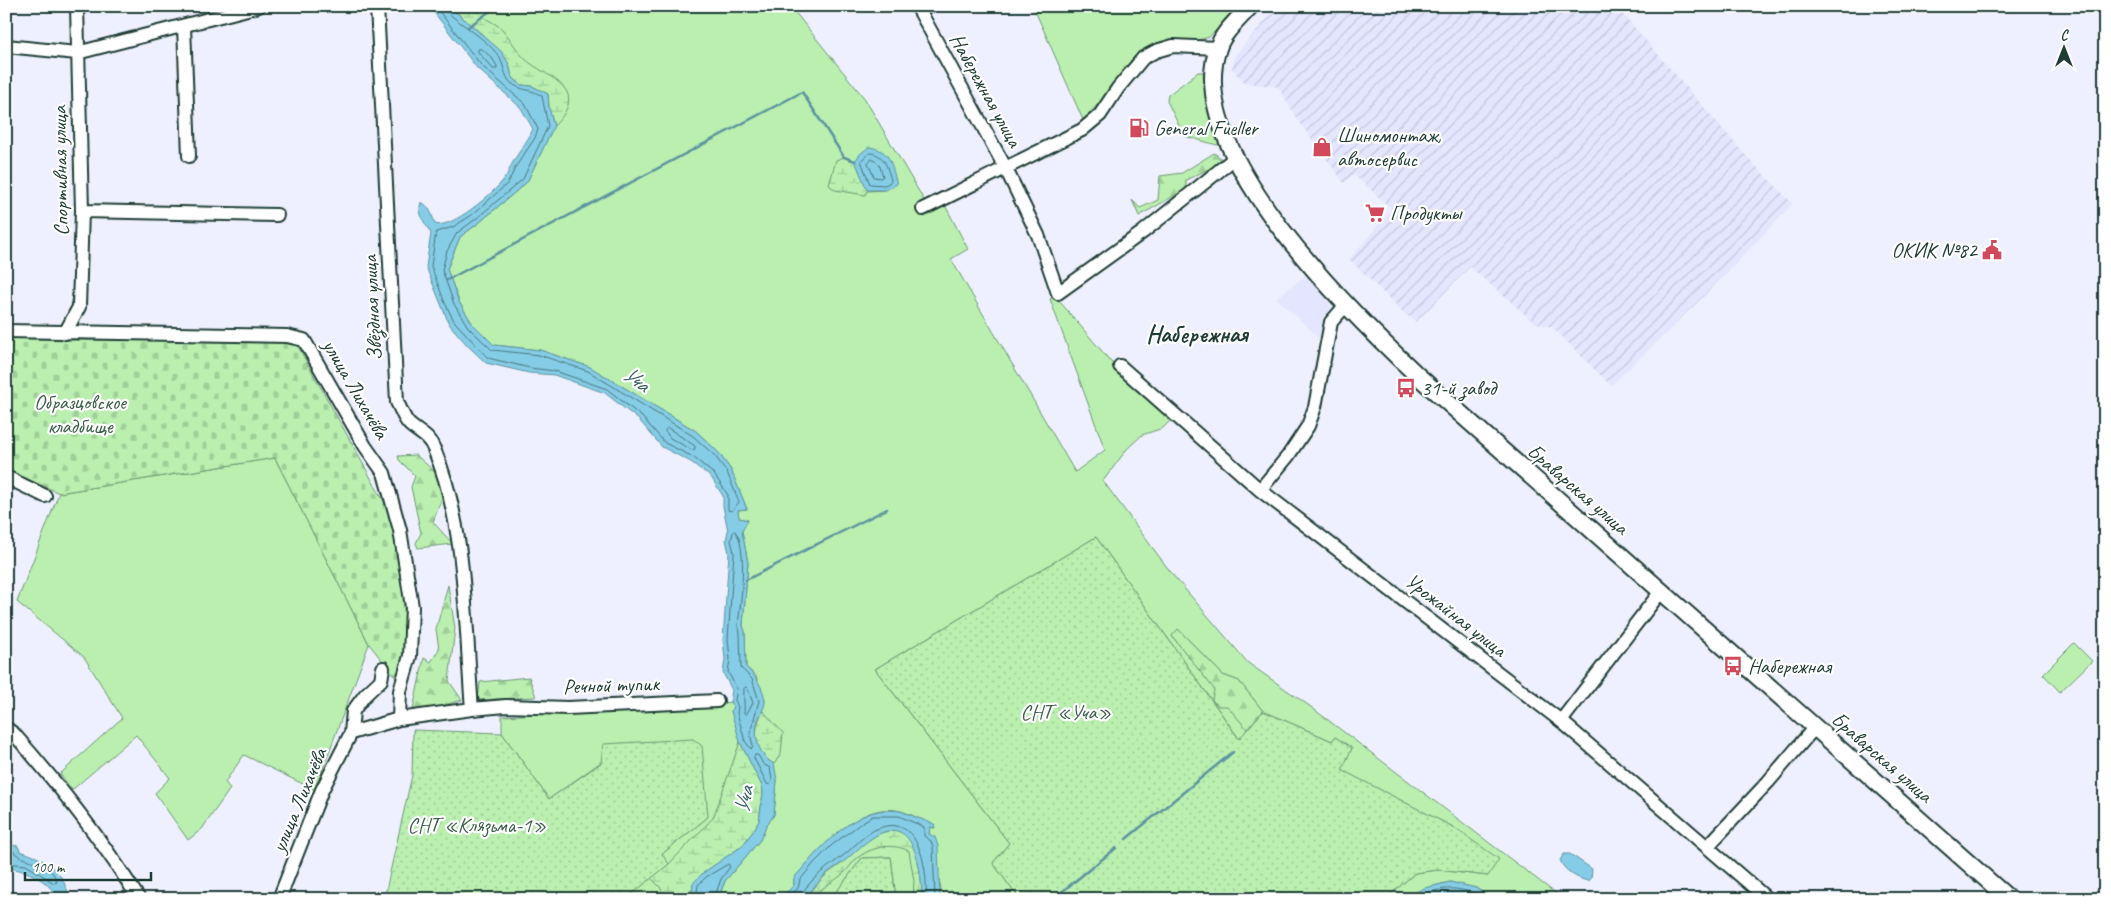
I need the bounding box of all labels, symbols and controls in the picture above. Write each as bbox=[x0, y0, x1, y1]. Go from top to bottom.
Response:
north arrow bbox=[2038, 22, 2088, 72]
text: С bbox=[2061, 27, 2070, 44]
street label: Набережная улица bbox=[944, 29, 1029, 153]
street label: Спортивная улица bbox=[46, 104, 74, 236]
place label: General Fueller bbox=[1154, 115, 1259, 141]
fuel station icon: General Fueller bbox=[1128, 117, 1150, 139]
place label: Шиномонтаж, автосервис bbox=[1337, 122, 1442, 172]
shop icon: Шиномонтаж, автосервис bbox=[1311, 136, 1333, 158]
place label: Продукты bbox=[1390, 200, 1463, 226]
supermarket icon: Продукты bbox=[1364, 202, 1386, 224]
place label: ОКИК №82 bbox=[1892, 237, 1979, 263]
public building icon: ОКИК №82 bbox=[1981, 239, 2003, 261]
street label: Звёздная улица bbox=[356, 253, 389, 361]
district label: Набережная bbox=[1146, 319, 1249, 349]
street label: улица Лихачёва bbox=[316, 333, 396, 445]
water label: Уча bbox=[617, 360, 657, 400]
place label: 31-й завод bbox=[1421, 375, 1498, 402]
bus stop icon: 31-й завод bbox=[1395, 377, 1417, 399]
park label: Образцовское кладбище bbox=[34, 389, 128, 439]
street label: Браварская улица bbox=[1522, 438, 1635, 541]
street label: Урожайная улица bbox=[1400, 568, 1513, 663]
place label: Набережная bbox=[1748, 653, 1832, 679]
bus stop icon: Набережная bbox=[1722, 655, 1744, 677]
street label: Речной тупик bbox=[562, 670, 661, 700]
park label: СНТ «Уча» bbox=[1021, 699, 1112, 725]
street label: Браварская улица bbox=[1826, 706, 1939, 809]
street label: улица Лихачёва bbox=[265, 742, 333, 858]
water label: Уча bbox=[728, 782, 761, 816]
park label: СНТ «Клязьма-1» bbox=[408, 812, 547, 838]
scale bar bbox=[25, 850, 151, 882]
text: 100 m bbox=[32, 858, 66, 877]

